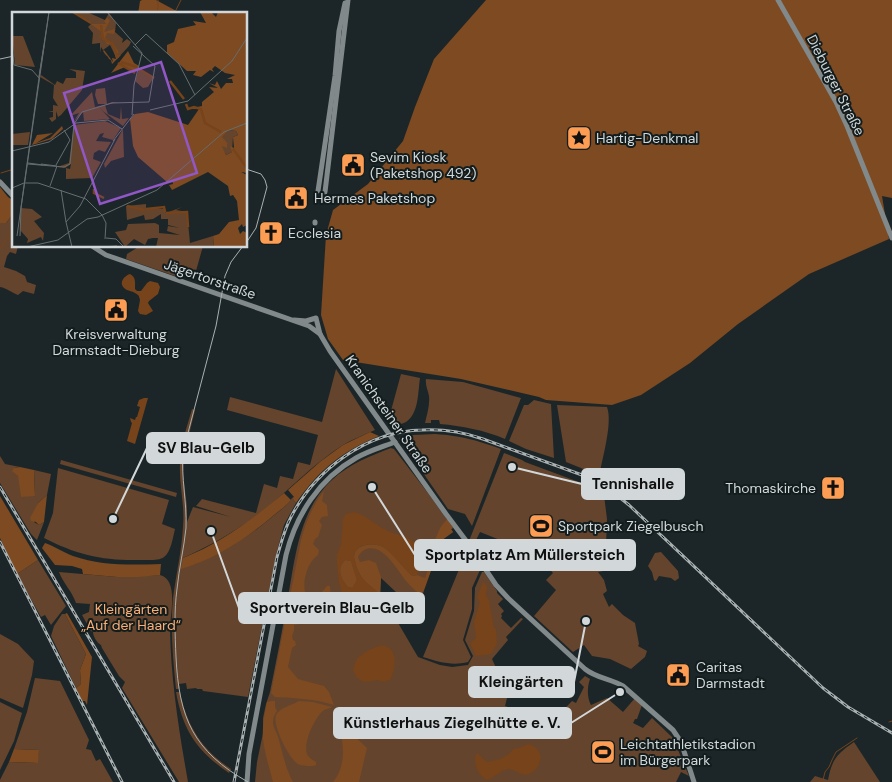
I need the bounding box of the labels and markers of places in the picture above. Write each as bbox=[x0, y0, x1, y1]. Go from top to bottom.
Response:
place icon: Hartig-Denkmal bbox=[566, 125, 592, 151]
place label: Hartig-Denkmal bbox=[596, 129, 698, 147]
place label: Sevim Kiosk (Paketshop 492) bbox=[370, 148, 477, 182]
public building icon: Sevim Kiosk (Paketshop 492) bbox=[340, 152, 366, 178]
public building icon: Hermes Paketshop bbox=[283, 185, 309, 211]
place label: Hermes Paketshop bbox=[314, 189, 435, 207]
church icon: Ecclesia bbox=[258, 220, 284, 246]
place label: Ecclesia bbox=[288, 224, 341, 242]
public building icon: Kreisverwaltung Darmstadt-Dieburg bbox=[103, 297, 129, 323]
place label: Kreisverwaltung Darmstadt-Dieburg bbox=[52, 325, 180, 359]
callout: SV Blau-Gelb bbox=[147, 433, 264, 463]
callout: Tennishalle bbox=[582, 469, 684, 499]
church icon: Thomaskirche bbox=[820, 475, 846, 501]
place label: Thomaskirche bbox=[725, 479, 816, 497]
sports icon: Sportpark Ziegelbusch bbox=[528, 513, 554, 539]
place label: Sportpark Ziegelbusch bbox=[558, 517, 704, 535]
callout: Sportplatz Am Müllersteich bbox=[415, 540, 635, 570]
callout: Sportverein Blau-Gelb bbox=[239, 593, 424, 623]
place label: Caritas Darmstadt bbox=[696, 658, 765, 692]
public building icon: Caritas Darmstadt bbox=[665, 662, 691, 688]
callout: Kleingärten bbox=[469, 667, 574, 697]
callout: Künstlerhaus Ziegelhütte e. V. bbox=[334, 708, 571, 738]
place label: Leichtathletikstadion im Bürgerpark bbox=[620, 735, 756, 769]
sports icon: Leichtathletikstadion im Bürgerpark bbox=[590, 739, 616, 765]

